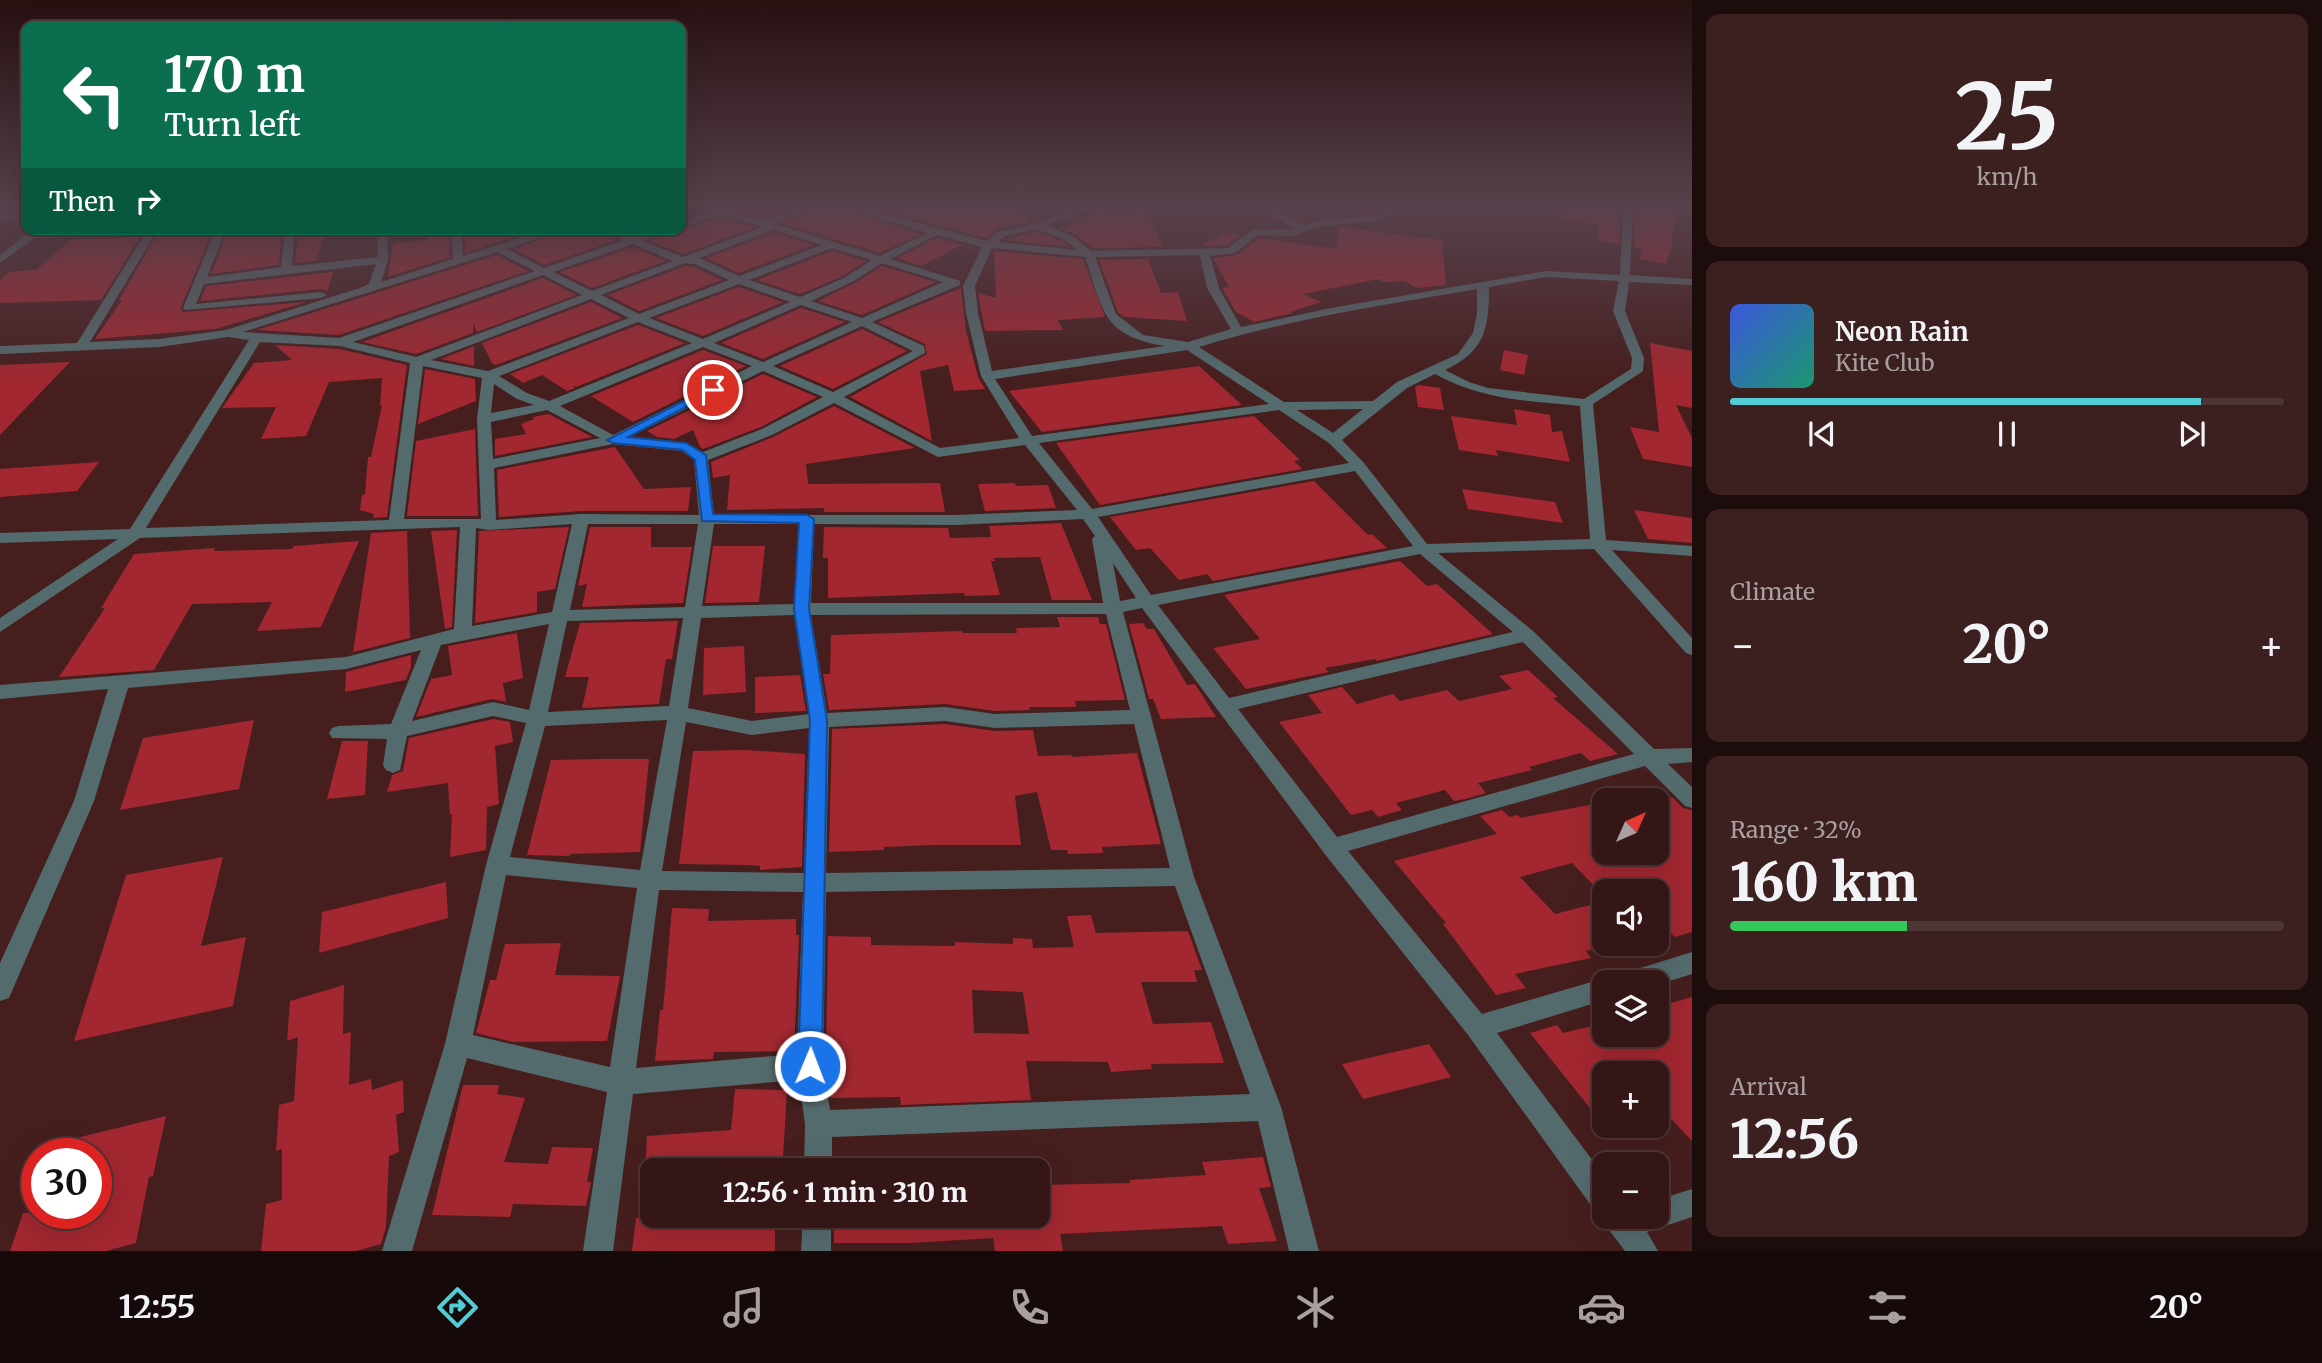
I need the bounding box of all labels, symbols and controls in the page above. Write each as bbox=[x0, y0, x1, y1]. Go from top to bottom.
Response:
text: 170 m bbox=[164, 44, 305, 105]
icon: left bbox=[49, 49, 140, 140]
text: 25 bbox=[1955, 59, 2059, 174]
text: Turn left bbox=[164, 105, 301, 145]
text: km/h bbox=[1977, 162, 2037, 191]
icon: right bbox=[129, 182, 167, 220]
text: Then bbox=[49, 185, 115, 218]
text: Neon Rain bbox=[1835, 315, 1969, 348]
text: Kite Club bbox=[1835, 348, 1934, 377]
pin bbox=[683, 360, 743, 420]
icon: arrive bbox=[694, 371, 732, 409]
icon: previous bbox=[1803, 415, 1841, 453]
icon: pause bbox=[1988, 415, 2026, 453]
icon: next bbox=[2173, 415, 2211, 453]
text: Climate bbox=[1730, 577, 1815, 606]
text: 20° bbox=[1963, 612, 2051, 677]
text: − bbox=[1730, 622, 1755, 669]
text: + bbox=[2259, 622, 2284, 669]
north arrow bbox=[1592, 788, 1670, 864]
map controls bbox=[1592, 788, 1669, 1229]
text: Range · 32% bbox=[1730, 815, 1862, 844]
text: 160 km bbox=[1730, 850, 1918, 915]
button: sound bbox=[1592, 879, 1669, 956]
button: layers bbox=[1592, 970, 1669, 1047]
position arrow bbox=[773, 1029, 847, 1103]
button: + bbox=[1592, 1061, 1669, 1138]
text: Arrival bbox=[1730, 1072, 1807, 1101]
text: 12:56 bbox=[1730, 1107, 1859, 1172]
speed limit sign: 30 bbox=[21, 1138, 112, 1229]
button: − bbox=[1592, 1152, 1669, 1229]
text: 12:56 · 1 min · 310 m bbox=[723, 1176, 967, 1209]
icon: directions bbox=[433, 1283, 482, 1332]
icon: music bbox=[719, 1283, 768, 1332]
icon: phone bbox=[1005, 1283, 1054, 1332]
icon: climate bbox=[1291, 1283, 1340, 1332]
icon: car bbox=[1577, 1283, 1626, 1332]
icon: filters bbox=[1863, 1283, 1912, 1332]
text: 12:55 bbox=[119, 1287, 196, 1327]
text: 20° bbox=[2149, 1287, 2203, 1327]

